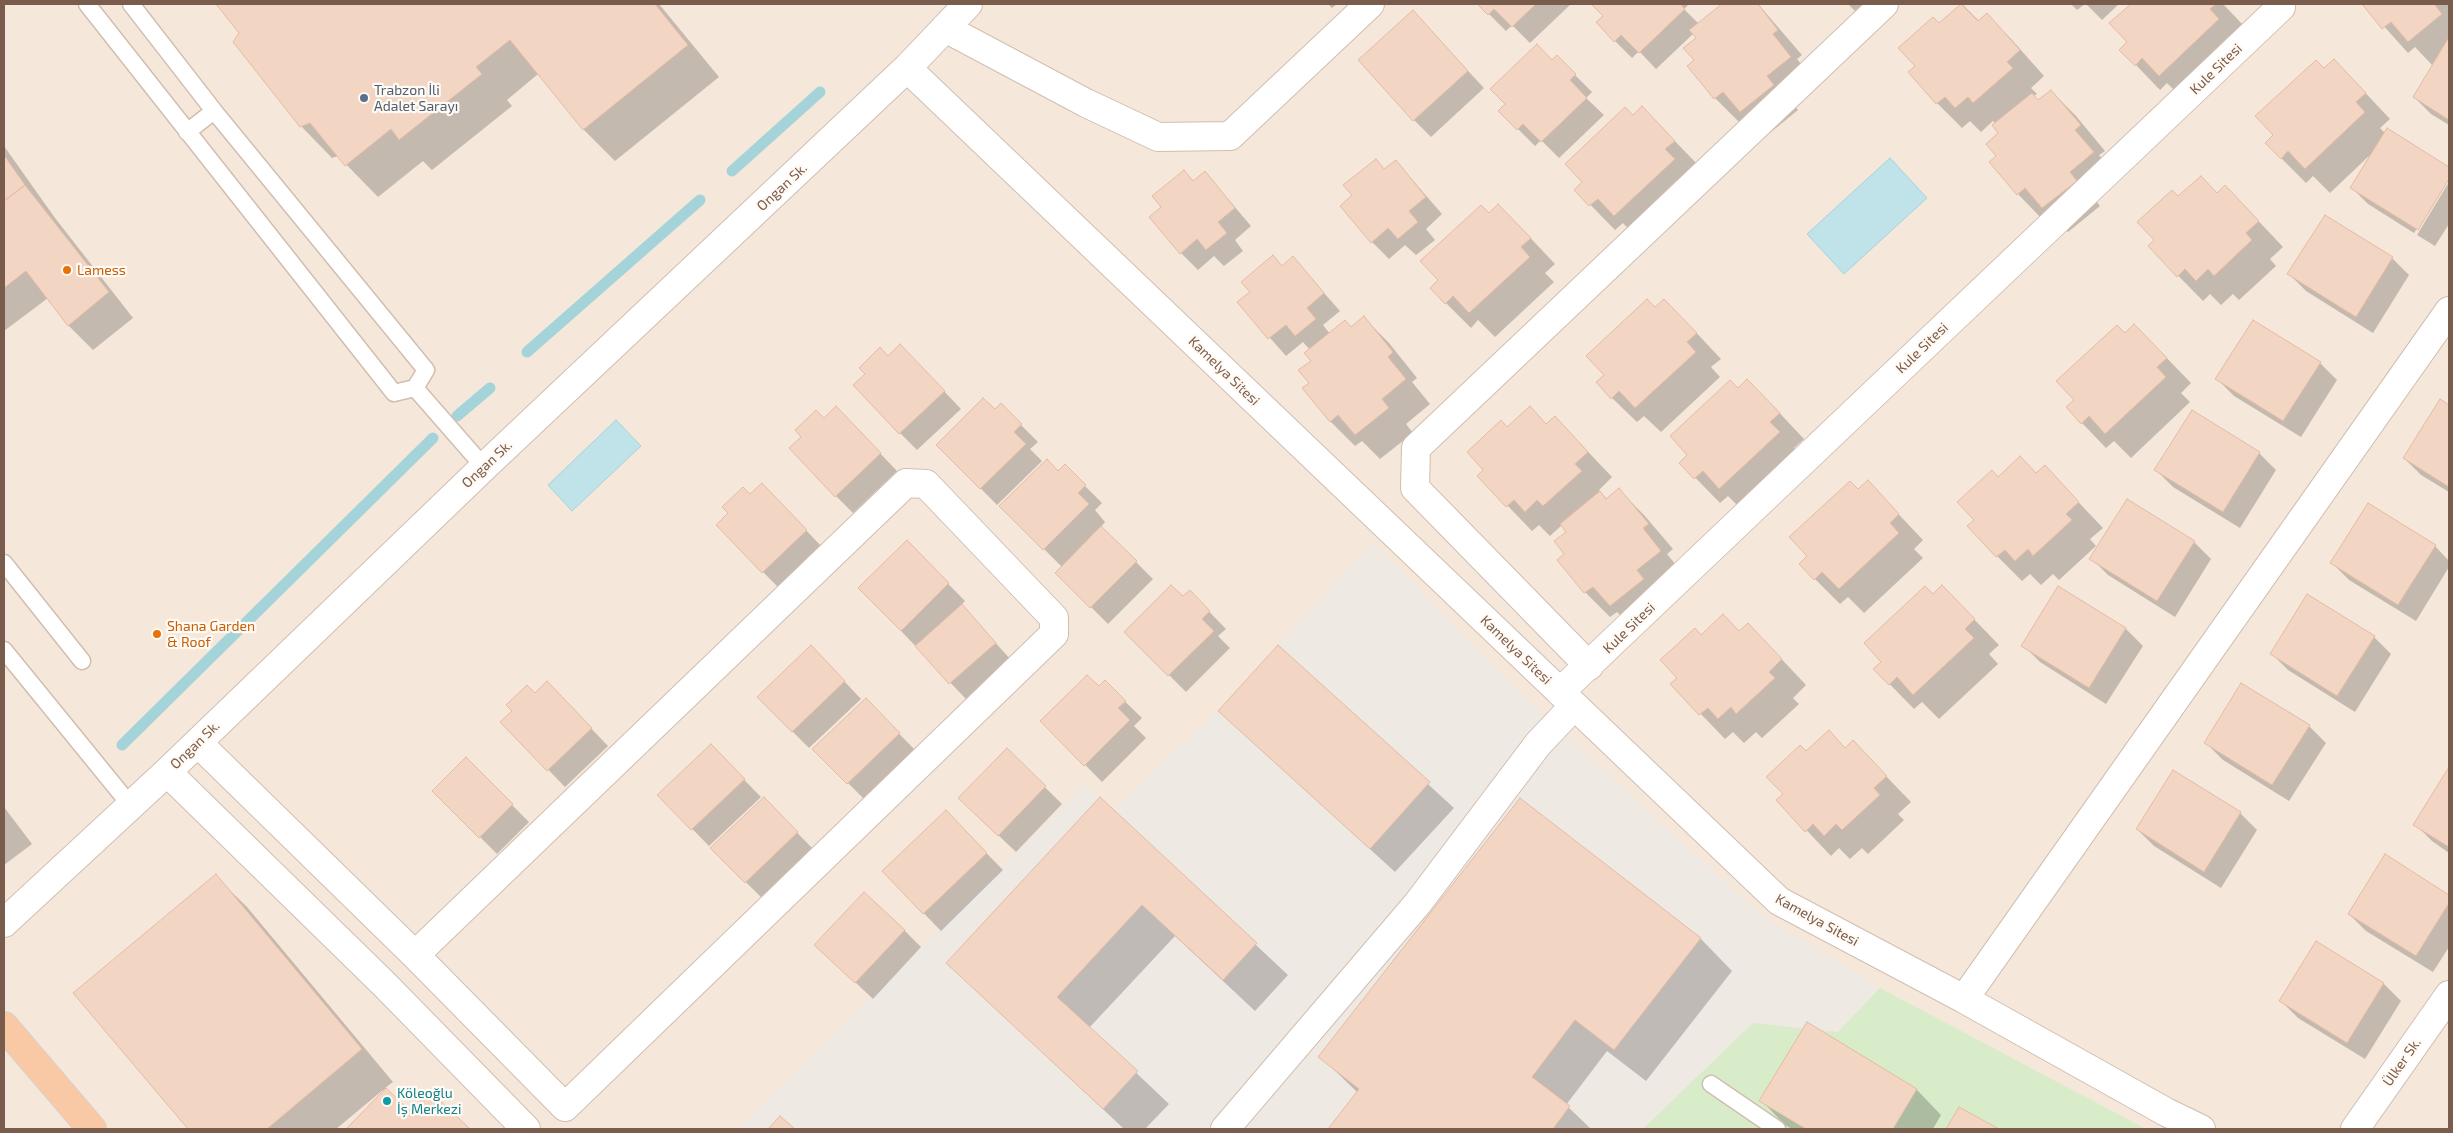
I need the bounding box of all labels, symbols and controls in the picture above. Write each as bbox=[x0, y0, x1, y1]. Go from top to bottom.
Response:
street label: Kule Sitesi bbox=[2187, 40, 2245, 98]
place label: Trabzon İli Adalet Sarayı bbox=[374, 82, 458, 114]
marker: Trabzon İli Adalet Sarayı bbox=[358, 92, 370, 104]
street label: Ongan Sk. bbox=[753, 160, 811, 214]
place label: Lamess bbox=[77, 262, 126, 278]
marker: Lamess bbox=[61, 264, 73, 276]
street label: Kule Sitesi bbox=[1893, 319, 1951, 377]
street label: Kamelya Sitesi bbox=[1185, 333, 1263, 409]
street label: Ongan Sk. bbox=[458, 437, 516, 491]
street label: Kule Sitesi bbox=[1600, 599, 1658, 657]
street label: Kamelya Sitesi bbox=[1477, 612, 1555, 688]
place label: Shana Garden & Roof bbox=[167, 618, 255, 650]
marker: Shana Garden & Roof bbox=[151, 628, 163, 640]
street label: Ongan Sk. bbox=[167, 717, 223, 773]
street label: Kamelya Sitesi bbox=[1772, 890, 1862, 950]
street label: Ülker Sk. bbox=[2379, 1035, 2425, 1089]
place label: Köleoğlu İş Merkezi bbox=[397, 1085, 461, 1118]
marker: Köleoğlu İş Merkezi bbox=[381, 1095, 393, 1107]

